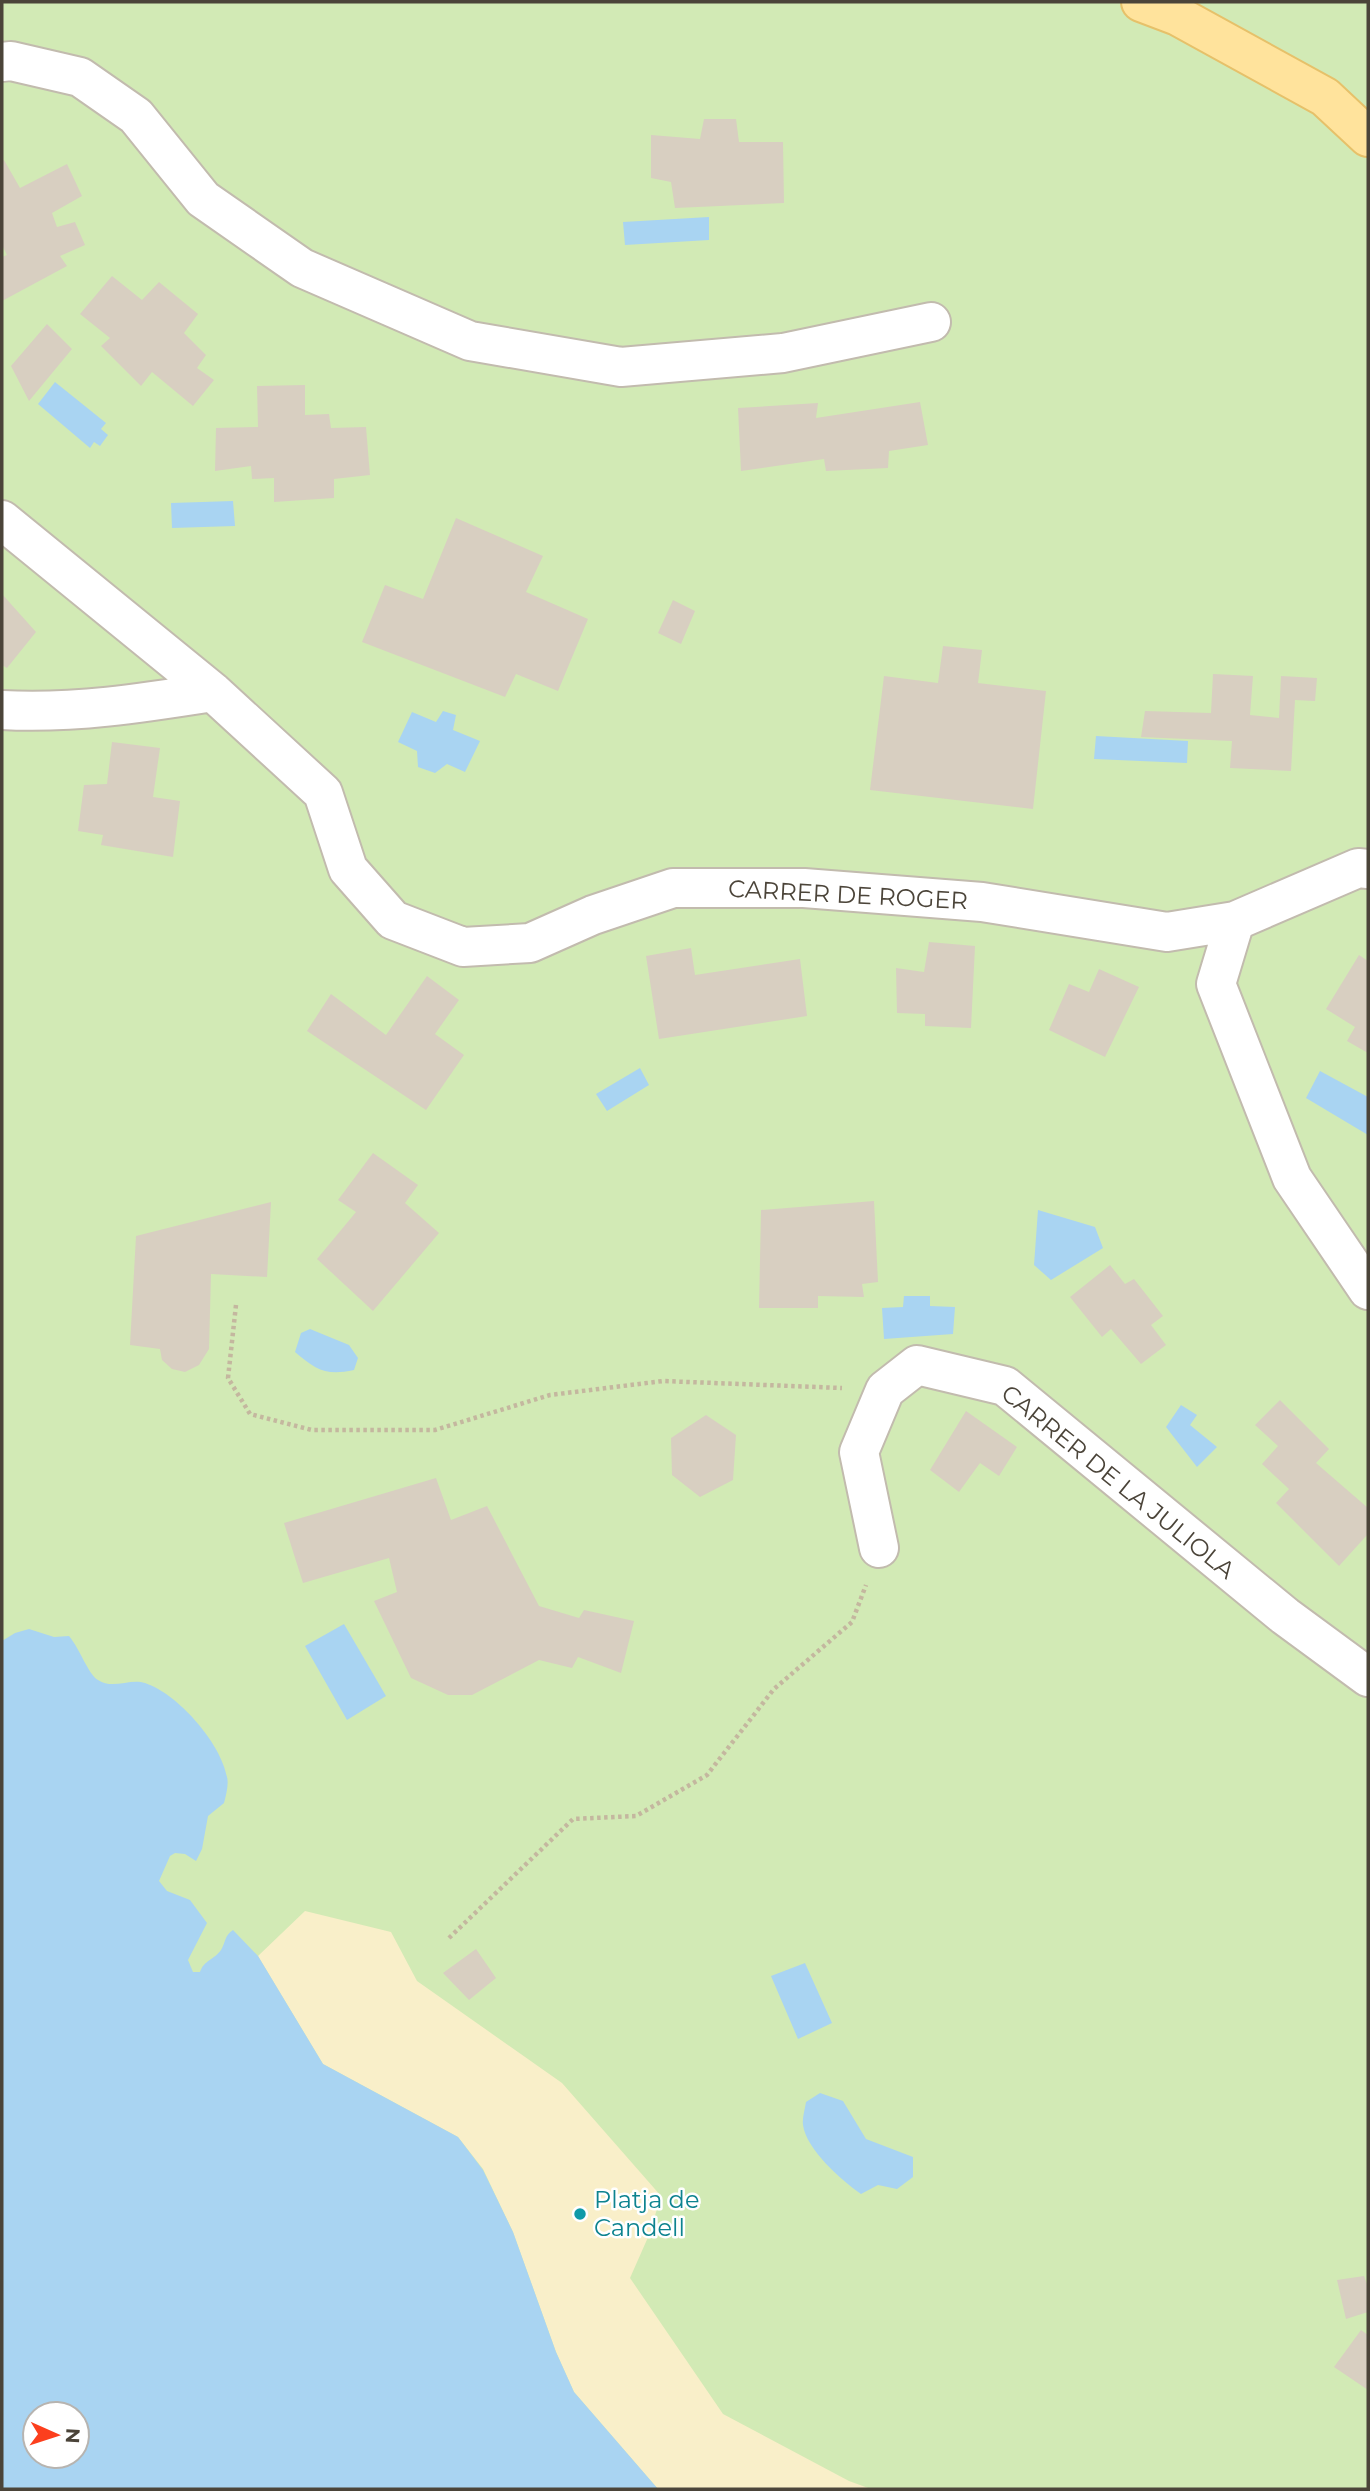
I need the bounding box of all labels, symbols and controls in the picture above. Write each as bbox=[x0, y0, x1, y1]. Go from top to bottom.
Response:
street label: CARRER DE ROGER bbox=[728, 874, 969, 915]
street label: CARRER DE LA JULIOLA bbox=[996, 1378, 1241, 1585]
place label: Platja de Candell bbox=[594, 2185, 699, 2242]
marker: Platja de Candell bbox=[572, 2206, 588, 2222]
north arrow bbox=[21, 2400, 91, 2470]
text: N bbox=[61, 2428, 84, 2444]

